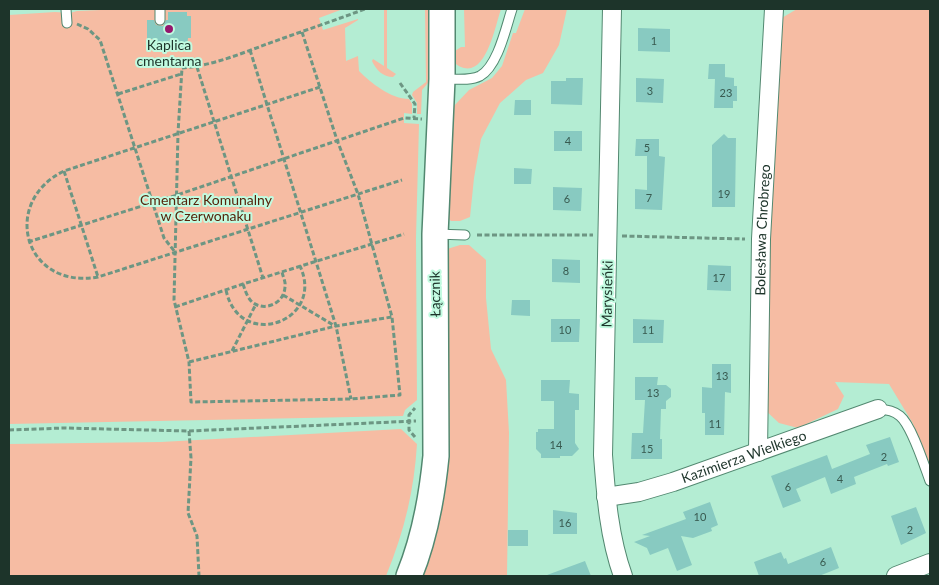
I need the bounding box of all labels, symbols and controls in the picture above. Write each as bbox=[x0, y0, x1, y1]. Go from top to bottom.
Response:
marker: Kaplica cmentarna bbox=[163, 23, 175, 35]
house number: 1 bbox=[651, 34, 657, 47]
place label: Kaplica cmentarna bbox=[136, 36, 202, 69]
house number: 3 bbox=[647, 84, 653, 97]
house number: 23 bbox=[720, 86, 732, 99]
house number: 4 bbox=[565, 134, 572, 147]
house number: 5 bbox=[644, 141, 650, 154]
street label: Bolesława Chrobrego bbox=[751, 164, 773, 296]
house number: 19 bbox=[718, 187, 730, 200]
park label: Cmentarz Komunalny w Czerwonaku bbox=[140, 191, 273, 224]
house number: 7 bbox=[646, 191, 652, 204]
house number: 6 bbox=[564, 192, 570, 205]
street label: Marysieńki bbox=[597, 260, 616, 328]
house number: 8 bbox=[563, 264, 569, 277]
street label: Łącznik bbox=[426, 270, 443, 317]
house number: 17 bbox=[713, 271, 725, 284]
house number: 10 bbox=[559, 323, 572, 336]
house number: 11 bbox=[642, 323, 654, 336]
house number: 13 bbox=[716, 369, 728, 382]
house number: 13 bbox=[647, 386, 659, 399]
house number: 11 bbox=[709, 417, 721, 430]
street label: Kazimierza Wielkiego bbox=[679, 426, 809, 486]
house number: 14 bbox=[550, 438, 563, 451]
house number: 15 bbox=[641, 442, 653, 455]
house number: 2 bbox=[881, 450, 887, 463]
house number: 4 bbox=[837, 472, 844, 485]
house number: 6 bbox=[785, 480, 791, 493]
house number: 10 bbox=[694, 510, 707, 523]
house number: 16 bbox=[559, 516, 571, 529]
house number: 2 bbox=[907, 523, 913, 536]
house number: 6 bbox=[820, 555, 826, 568]

